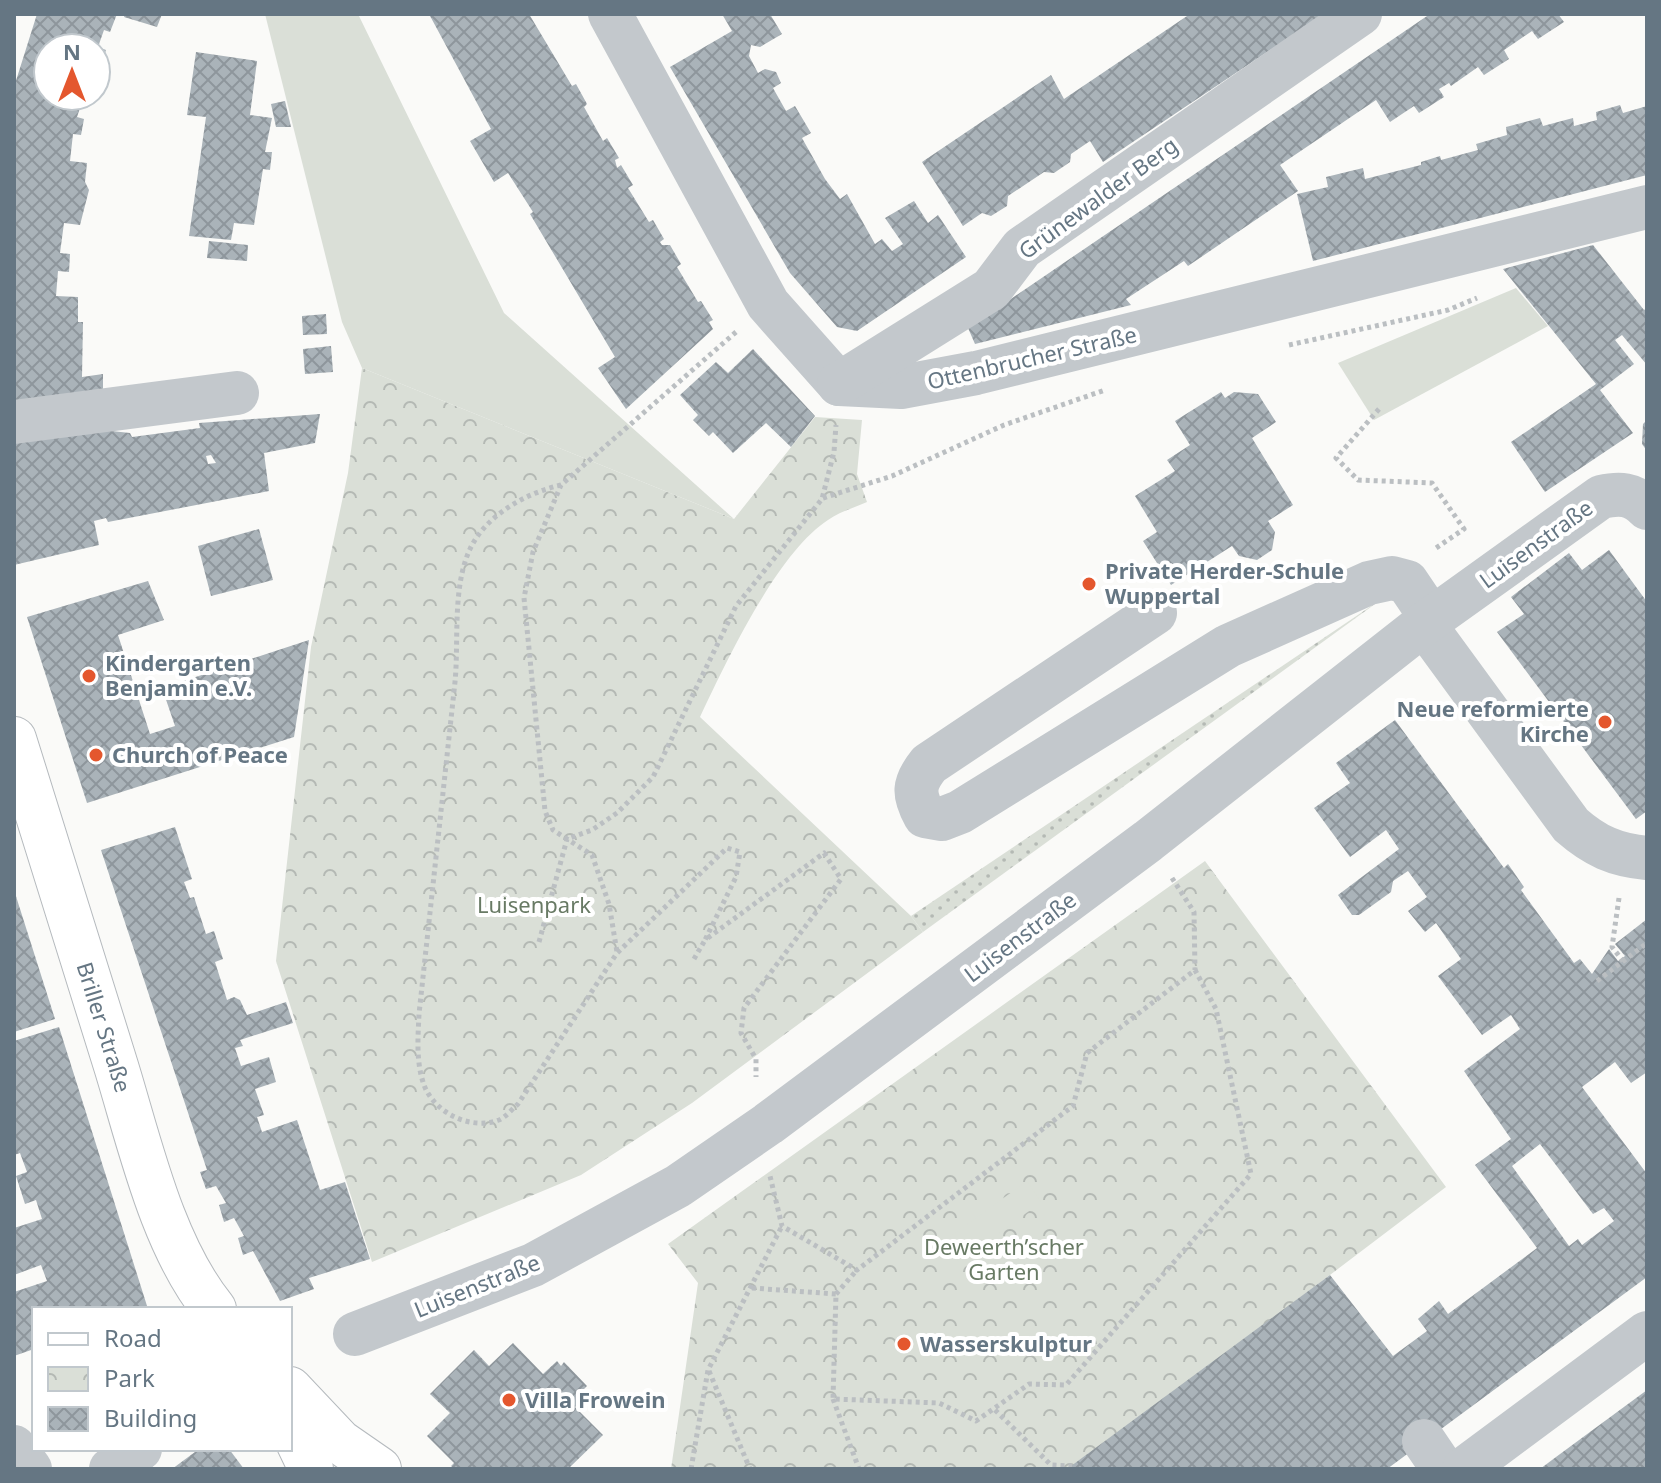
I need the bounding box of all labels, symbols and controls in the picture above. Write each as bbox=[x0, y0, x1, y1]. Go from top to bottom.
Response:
north arrow bbox=[32, 32, 112, 112]
text: N bbox=[63, 36, 81, 66]
street label: Grünewalder Berg bbox=[1012, 129, 1183, 265]
street label: Ottenbrucher Straße bbox=[924, 318, 1139, 396]
street label: Luisenstraße bbox=[1473, 492, 1598, 594]
place label: Private Herder-Schule Wuppertal bbox=[1105, 555, 1344, 610]
marker: Private Herder-Schule Wuppertal bbox=[1080, 575, 1098, 593]
place label: Kindergarten Benjamin e.V. bbox=[105, 647, 252, 702]
marker: Kindergarten Benjamin e.V. bbox=[80, 667, 98, 685]
place label: Neue reformierte Kirche bbox=[1397, 693, 1589, 748]
marker: Neue reformierte Kirche bbox=[1596, 713, 1614, 731]
place label: Church of Peace bbox=[112, 739, 288, 769]
marker: Church of Peace bbox=[87, 746, 105, 764]
street label: Luisenstraße bbox=[957, 884, 1082, 988]
park label: Luisenpark bbox=[477, 889, 591, 919]
street label: Briller Straße bbox=[70, 958, 139, 1096]
park label: Deweerth’scher Garten bbox=[924, 1231, 1084, 1286]
street label: Luisenstraße bbox=[409, 1246, 544, 1324]
legend bbox=[32, 1307, 292, 1451]
text: Road bbox=[104, 1321, 162, 1354]
place label: Wasserskulptur bbox=[920, 1328, 1092, 1358]
marker: Wasserskulptur bbox=[895, 1335, 913, 1353]
text: Park bbox=[104, 1361, 155, 1394]
place label: Villa Frowein bbox=[525, 1384, 666, 1414]
marker: Villa Frowein bbox=[500, 1391, 518, 1409]
text: Building bbox=[104, 1401, 197, 1434]

